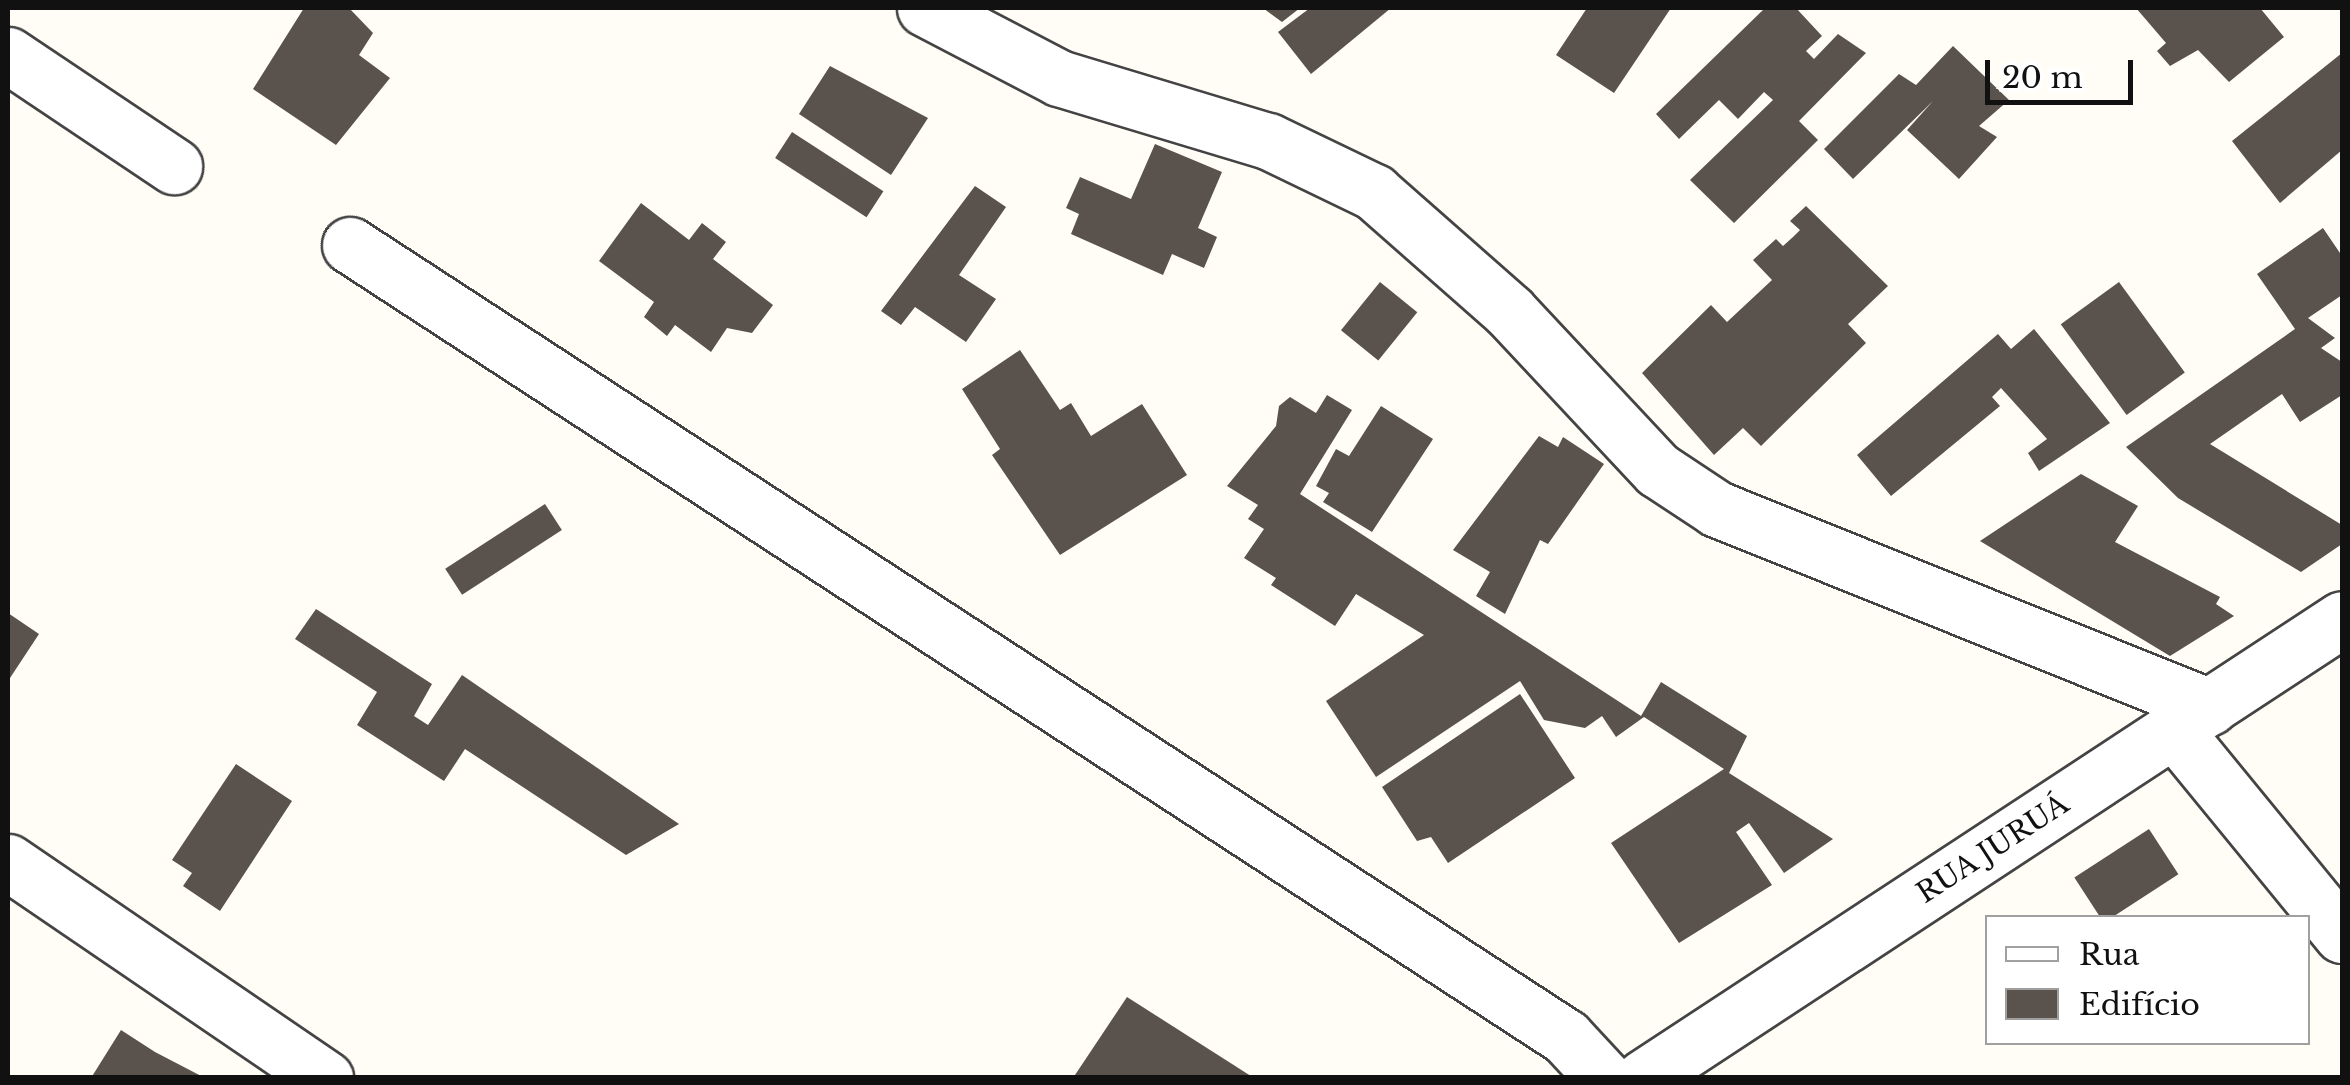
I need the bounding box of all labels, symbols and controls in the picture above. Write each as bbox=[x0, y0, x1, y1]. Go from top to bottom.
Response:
scale bar bbox=[1990, 40, 2138, 102]
text: 20 m bbox=[2002, 59, 2083, 96]
street label: RUA JURUÁ bbox=[1910, 787, 2076, 911]
legend bbox=[1985, 915, 2310, 1045]
text: Rua bbox=[2079, 936, 2139, 973]
text: Edifício bbox=[2079, 986, 2200, 1023]

